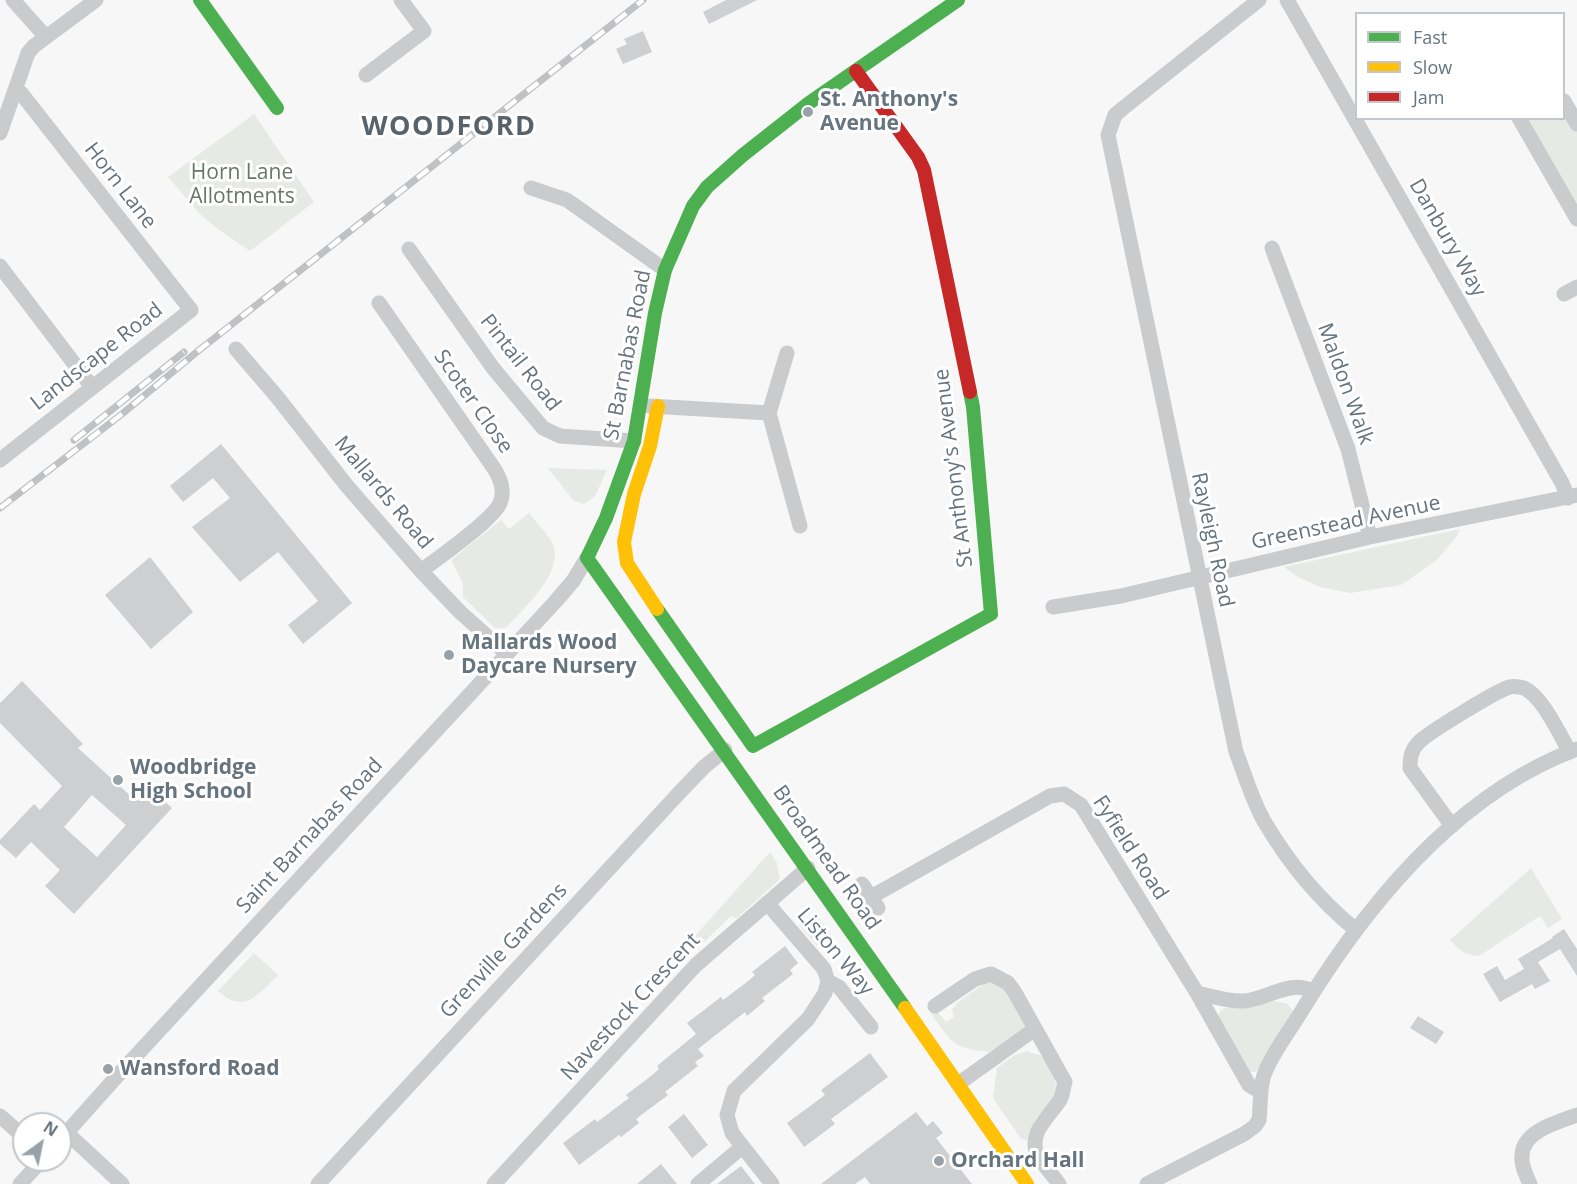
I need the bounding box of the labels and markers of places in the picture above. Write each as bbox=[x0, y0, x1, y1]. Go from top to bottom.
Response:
place label: St. Anthony's Avenue bbox=[820, 87, 958, 137]
marker: St. Anthony's Avenue bbox=[801, 105, 815, 119]
place label: Mallards Wood Daycare Nursery bbox=[461, 630, 637, 680]
marker: Mallards Wood Daycare Nursery bbox=[442, 648, 456, 662]
place label: Woodbridge High School bbox=[130, 755, 256, 805]
marker: Woodbridge High School bbox=[111, 773, 125, 787]
place label: Wansford Road bbox=[120, 1056, 279, 1082]
marker: Wansford Road bbox=[101, 1062, 115, 1076]
place label: Orchard Hall bbox=[951, 1148, 1084, 1174]
marker: Orchard Hall bbox=[932, 1154, 946, 1168]

